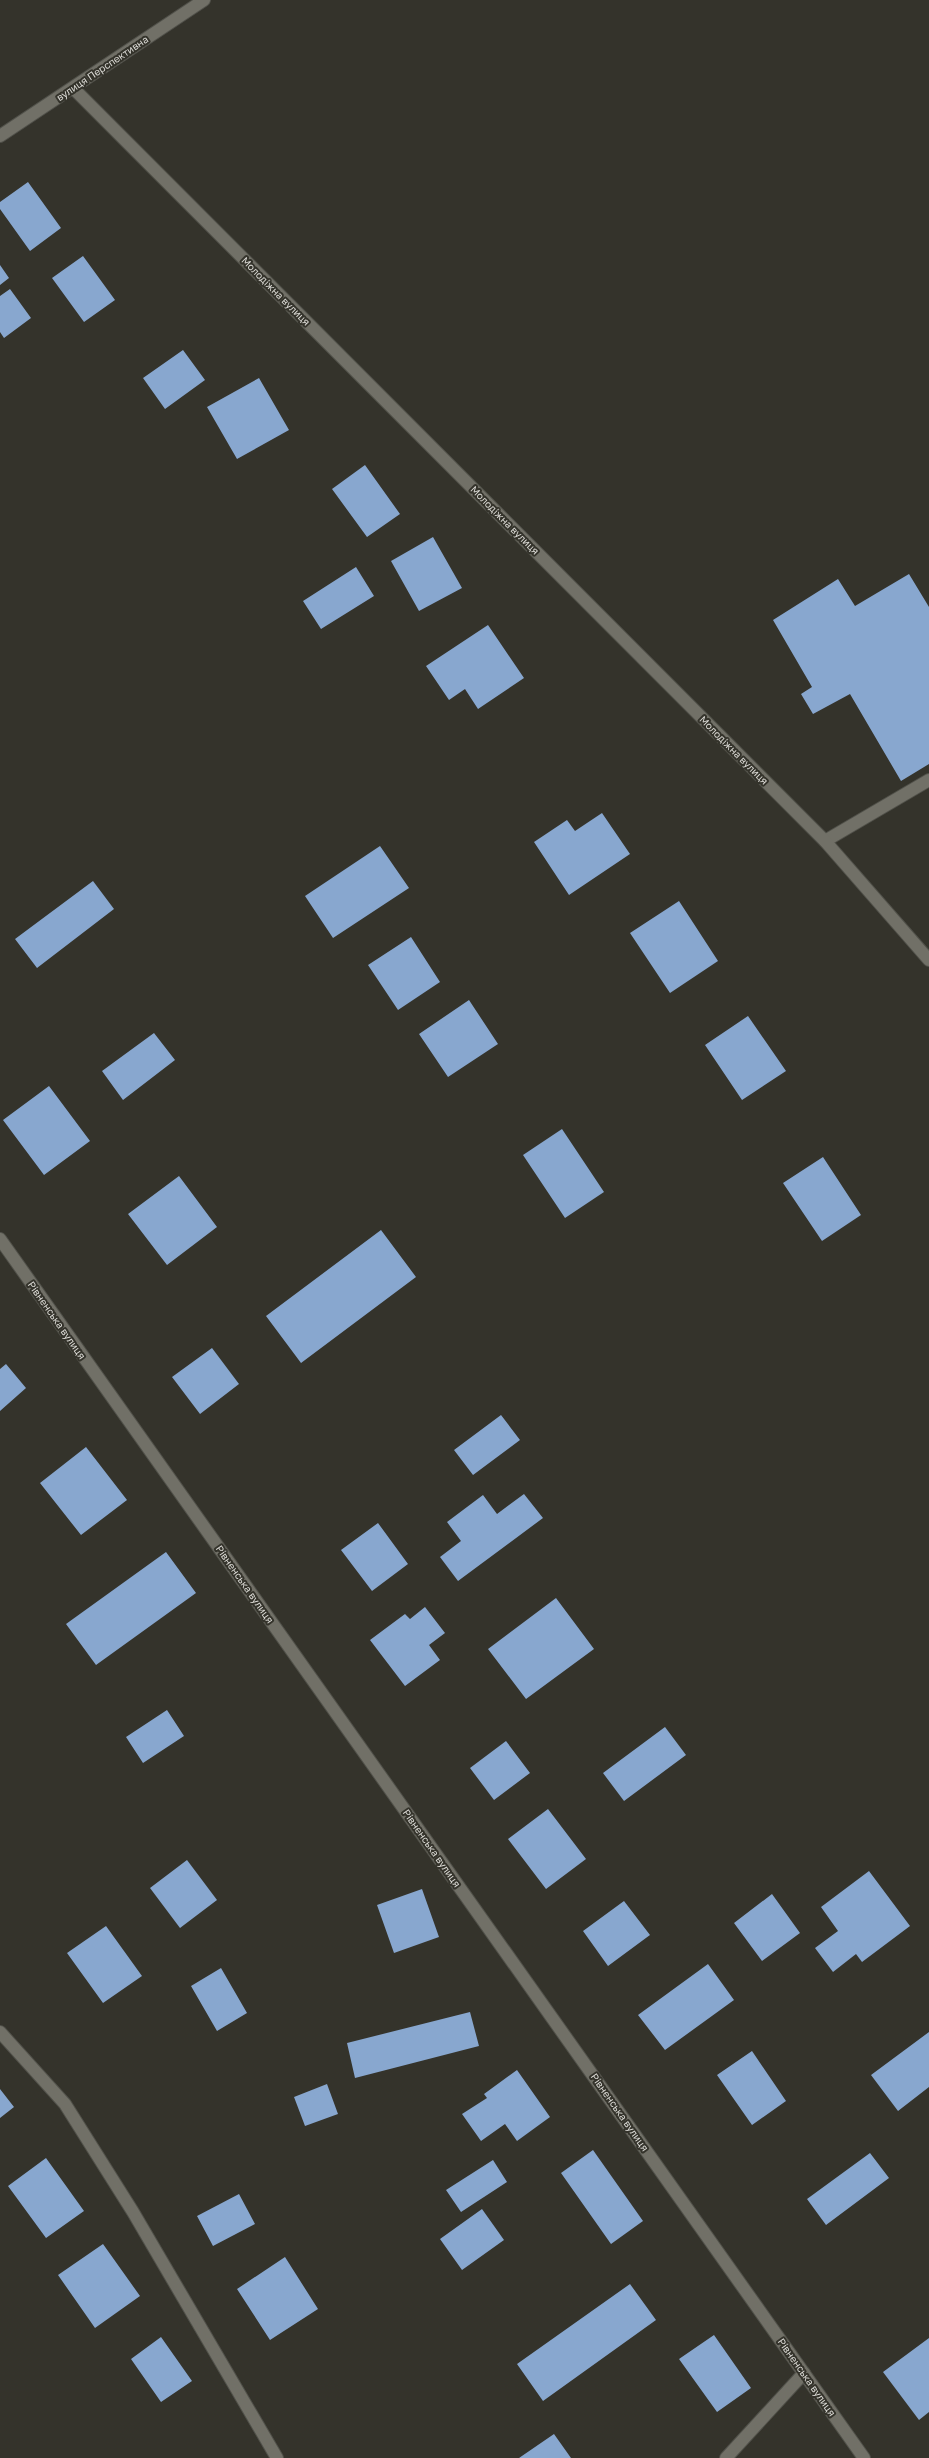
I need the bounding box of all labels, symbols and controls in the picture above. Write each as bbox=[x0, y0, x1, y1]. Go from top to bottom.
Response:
street label: вулиця Перспективна bbox=[54, 33, 150, 103]
street label: Молодіжна вулиця bbox=[239, 254, 313, 328]
street label: Молодіжна вулиця bbox=[468, 483, 542, 557]
street label: Молодіжна вулиця bbox=[697, 713, 771, 787]
street label: Рівненська вулиця bbox=[26, 1279, 88, 1361]
street label: Рівненська вулиця bbox=[214, 1543, 276, 1625]
street label: Рівненська вулиця bbox=[401, 1807, 463, 1889]
street label: Рівненська вулиця bbox=[589, 2071, 651, 2153]
street label: Рівненська вулиця bbox=[776, 2336, 838, 2418]

